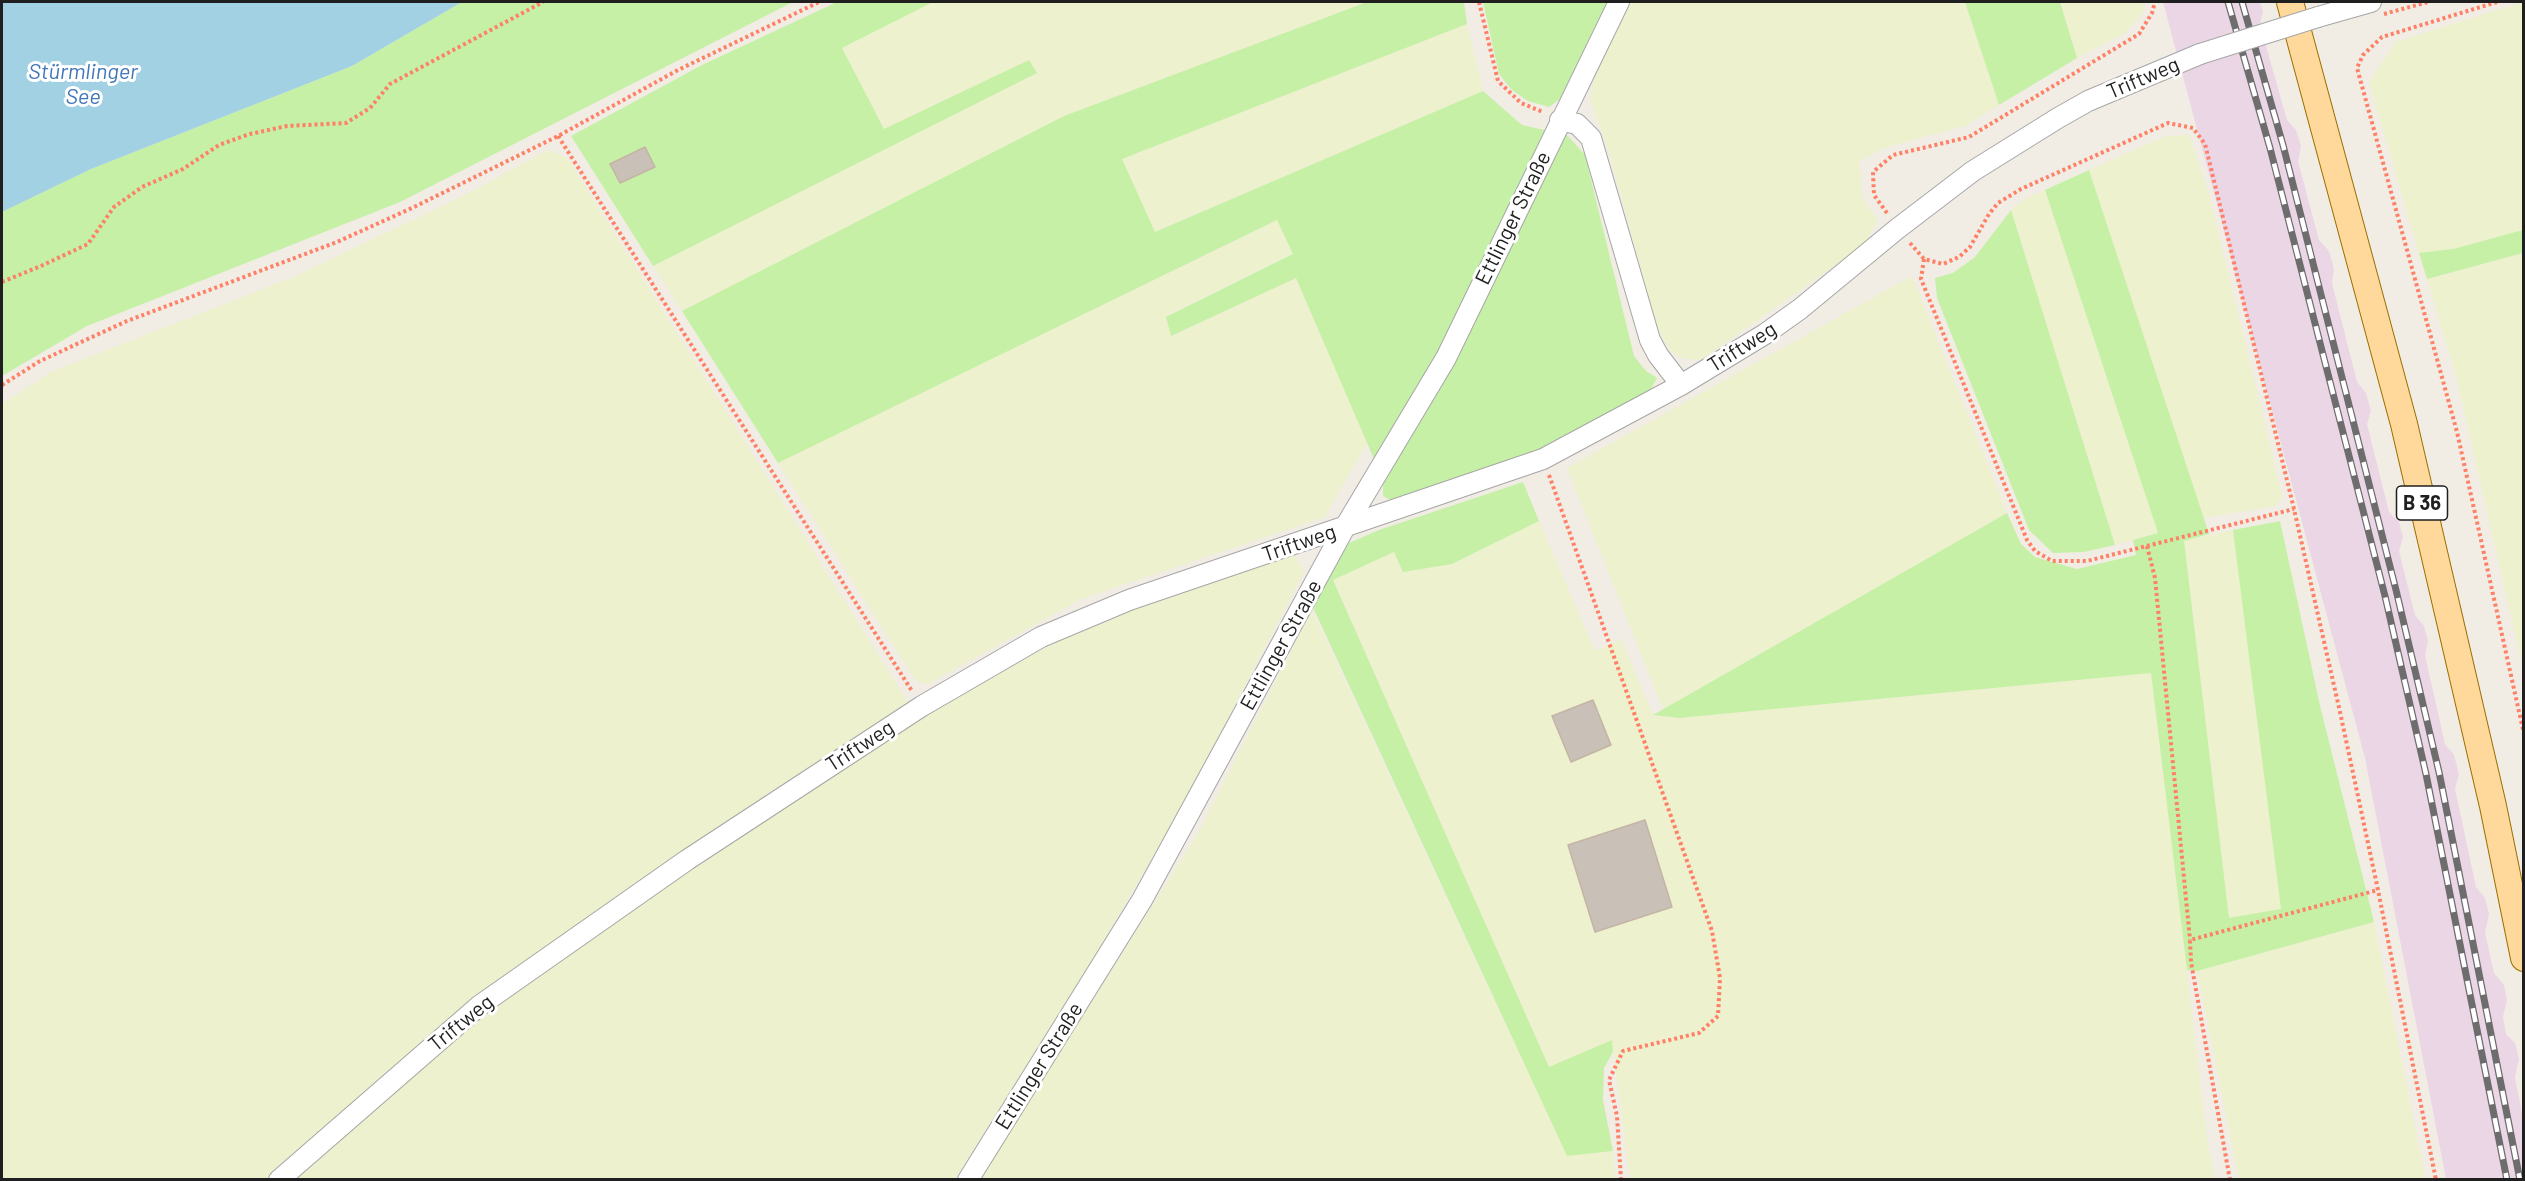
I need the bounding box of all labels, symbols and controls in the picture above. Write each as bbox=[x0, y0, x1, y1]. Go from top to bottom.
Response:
street label: Triftweg bbox=[2103, 52, 2183, 104]
water label: Stürmlinger See bbox=[28, 59, 138, 110]
street label: Ettlinger Straße bbox=[1470, 147, 1556, 289]
street label: Triftweg bbox=[1703, 316, 1781, 378]
road number: B 36 bbox=[2396, 486, 2448, 520]
street label: Triftweg bbox=[1259, 519, 1339, 567]
street label: Ettlinger Straße bbox=[1235, 576, 1327, 714]
street label: Triftweg bbox=[821, 715, 899, 777]
street label: Triftweg bbox=[423, 989, 499, 1057]
street label: Ettlinger Straße bbox=[990, 998, 1088, 1134]

